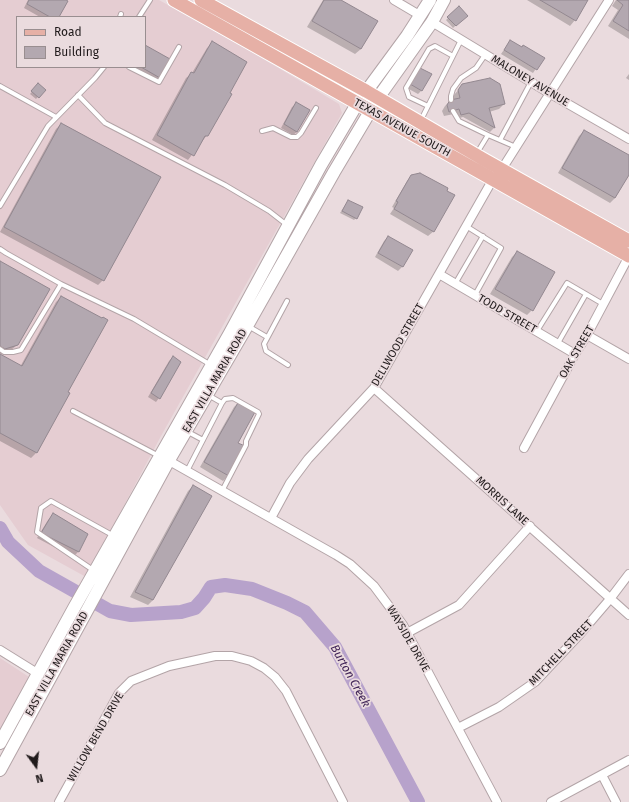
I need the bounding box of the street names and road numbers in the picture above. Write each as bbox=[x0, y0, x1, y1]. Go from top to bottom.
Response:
street label: MALONEY AVENUE bbox=[489, 53, 571, 109]
street label: TEXAS AVENUE SOUTH bbox=[351, 96, 453, 160]
street label: TODD STREET bbox=[475, 292, 539, 336]
street label: DELLWOOD STREET bbox=[369, 301, 427, 389]
street label: OAK STREET bbox=[557, 323, 597, 381]
street label: EAST VILLA MARIA ROAD bbox=[180, 327, 250, 435]
street label: MORRIS LANE bbox=[473, 474, 531, 528]
street label: WAYSIDE DRIVE bbox=[384, 603, 432, 675]
street label: EAST VILLA MARIA ROAD bbox=[23, 609, 91, 719]
street label: MITCHELL STREET bbox=[526, 617, 596, 689]
street label: WILLOW BEND DRIVE bbox=[65, 690, 127, 784]

